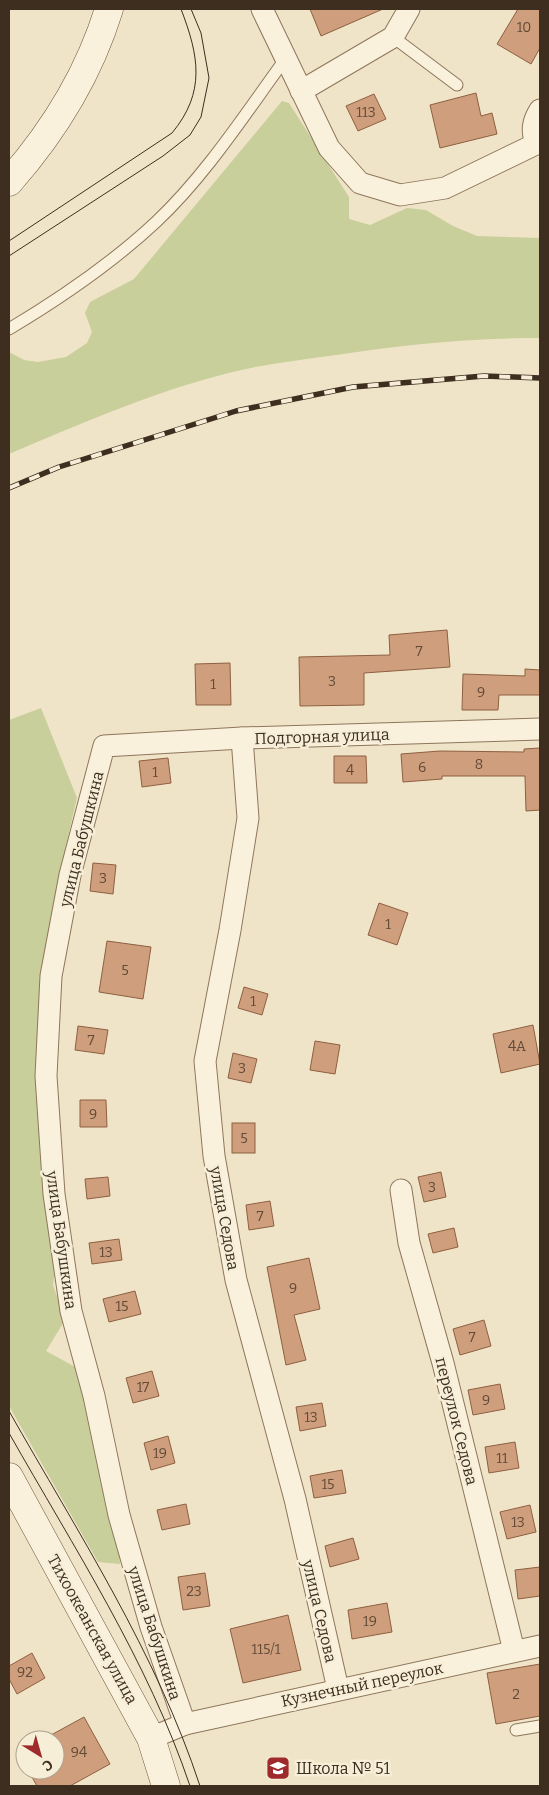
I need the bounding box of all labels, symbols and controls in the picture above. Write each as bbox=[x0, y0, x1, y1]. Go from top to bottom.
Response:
house number: 10 bbox=[517, 19, 531, 36]
house number: 113 bbox=[356, 104, 376, 121]
house number: 7 bbox=[415, 643, 423, 660]
house number: 3 bbox=[328, 673, 336, 690]
house number: 1 bbox=[210, 676, 216, 693]
house number: 9 bbox=[477, 684, 485, 701]
street label: Подгорная улица bbox=[254, 725, 390, 748]
house number: 8 bbox=[475, 756, 483, 773]
house number: 6 bbox=[418, 759, 426, 776]
house number: 4 bbox=[346, 762, 354, 779]
house number: 1 bbox=[152, 764, 158, 781]
street label: улица Бабушкина bbox=[55, 769, 108, 910]
house number: 3 bbox=[99, 870, 107, 887]
house number: 1 bbox=[385, 916, 391, 933]
house number: 5 bbox=[121, 962, 129, 979]
house number: 1 bbox=[250, 993, 256, 1010]
house number: 7 bbox=[87, 1032, 95, 1049]
house number: 4А bbox=[508, 1038, 526, 1055]
house number: 3 bbox=[238, 1060, 246, 1077]
house number: 9 bbox=[89, 1106, 97, 1123]
house number: 5 bbox=[240, 1130, 248, 1147]
street label: улица Седова bbox=[206, 1164, 243, 1272]
street label: улица Бабушкина bbox=[42, 1169, 81, 1311]
house number: 3 bbox=[428, 1179, 436, 1196]
house number: 7 bbox=[256, 1208, 264, 1225]
house number: 13 bbox=[99, 1244, 113, 1261]
house number: 9 bbox=[289, 1280, 297, 1297]
house number: 15 bbox=[115, 1298, 129, 1315]
house number: 7 bbox=[468, 1329, 476, 1346]
street label: переулок Седова bbox=[431, 1355, 482, 1487]
house number: 17 bbox=[137, 1379, 149, 1396]
house number: 9 bbox=[482, 1392, 490, 1409]
house number: 13 bbox=[304, 1409, 318, 1426]
house number: 19 bbox=[153, 1445, 167, 1462]
house number: 11 bbox=[496, 1450, 508, 1467]
house number: 15 bbox=[321, 1476, 335, 1493]
house number: 13 bbox=[511, 1514, 525, 1531]
street label: Тихоокеанская улица bbox=[43, 1551, 142, 1708]
street label: улица Седова bbox=[298, 1557, 341, 1665]
street label: улица Бабушкина bbox=[124, 1563, 185, 1703]
house number: 23 bbox=[186, 1583, 202, 1600]
house number: 19 bbox=[363, 1613, 377, 1630]
house number: 115/1 bbox=[252, 1641, 281, 1658]
street label: Кузнечный переулок bbox=[279, 1658, 445, 1711]
house number: 92 bbox=[17, 1664, 33, 1681]
house number: 2 bbox=[512, 1686, 520, 1703]
north arrow bbox=[15, 1730, 65, 1780]
house number: 94 bbox=[71, 1744, 87, 1761]
school or university icon: Школа № 51 bbox=[265, 1755, 291, 1781]
text: С bbox=[39, 1756, 56, 1775]
place label: Школа № 51 bbox=[296, 1759, 390, 1778]

